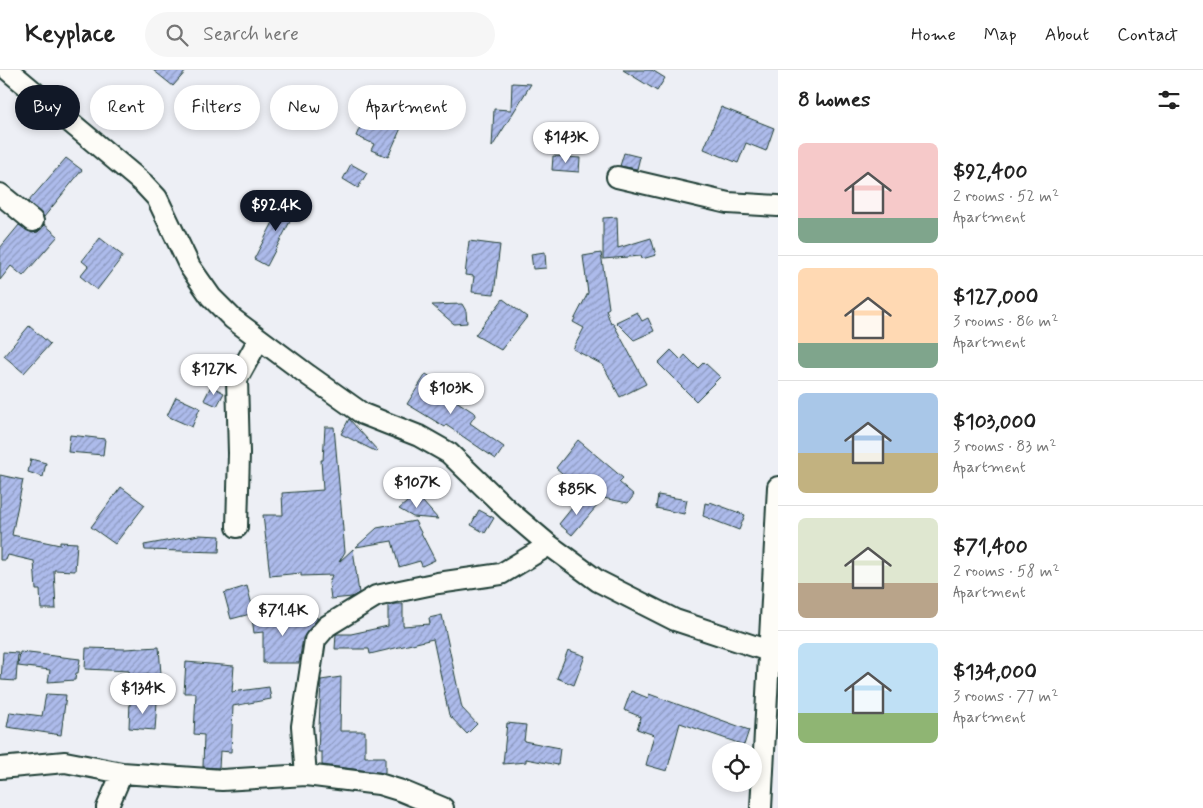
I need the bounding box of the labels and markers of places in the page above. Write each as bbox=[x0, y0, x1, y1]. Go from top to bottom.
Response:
pin: $143K bbox=[531, 122, 601, 164]
pin: $92.4K bbox=[235, 190, 317, 232]
pin: $127K bbox=[179, 354, 249, 396]
pin: $103K bbox=[416, 372, 486, 415]
pin: $107K bbox=[382, 466, 452, 509]
pin: $85K bbox=[547, 474, 607, 516]
pin: $71.4K bbox=[242, 594, 324, 637]
pin: $134K bbox=[108, 672, 178, 715]

